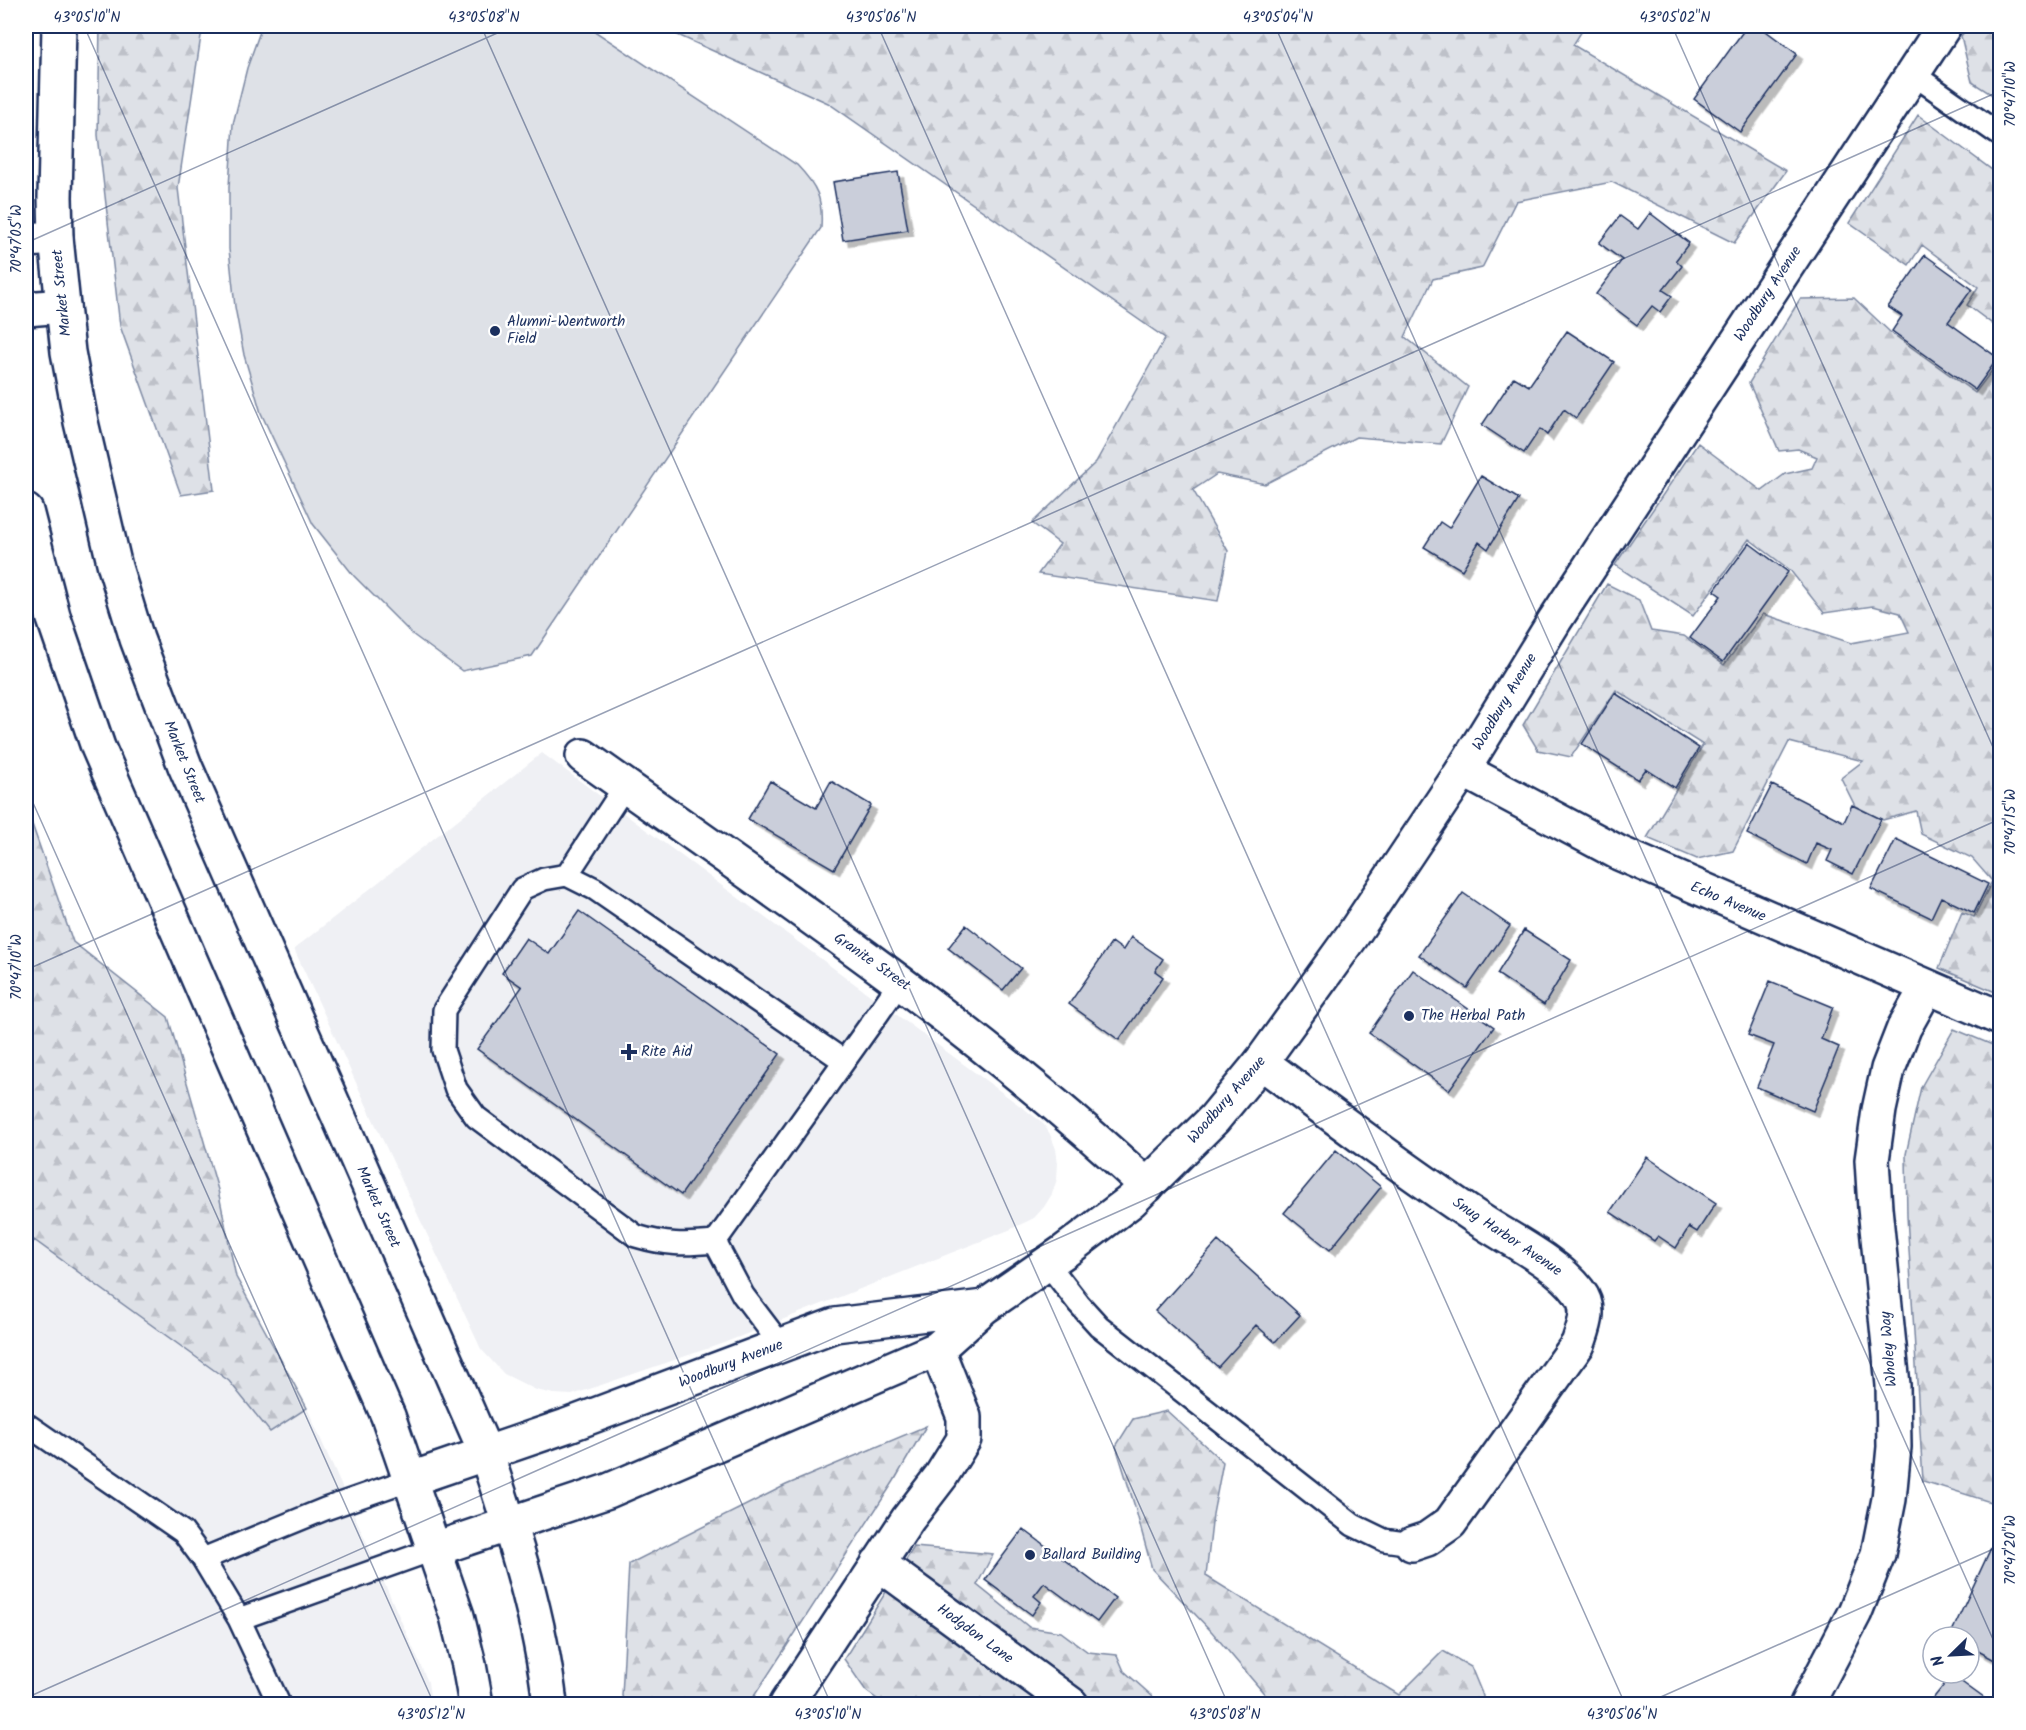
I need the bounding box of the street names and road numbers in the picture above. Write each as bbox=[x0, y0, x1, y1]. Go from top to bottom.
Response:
street label: Woodbury Avenue bbox=[1728, 241, 1808, 347]
street label: Market Street bbox=[45, 248, 79, 338]
street label: Woodbury Avenue bbox=[1466, 648, 1544, 755]
street label: Market Street bbox=[156, 717, 212, 807]
street label: Echo Avenue bbox=[1686, 875, 1770, 929]
street label: Granite Street bbox=[829, 927, 916, 998]
street label: Woodbury Avenue bbox=[1182, 1050, 1272, 1149]
street label: Market Street bbox=[349, 1162, 407, 1252]
street label: Snug Harbor Avenue bbox=[1447, 1191, 1567, 1283]
street label: Wholey Way bbox=[1874, 1309, 1904, 1388]
street label: Woodbury Avenue bbox=[675, 1333, 787, 1395]
street label: Hodgdon Lane bbox=[932, 1598, 1019, 1670]

